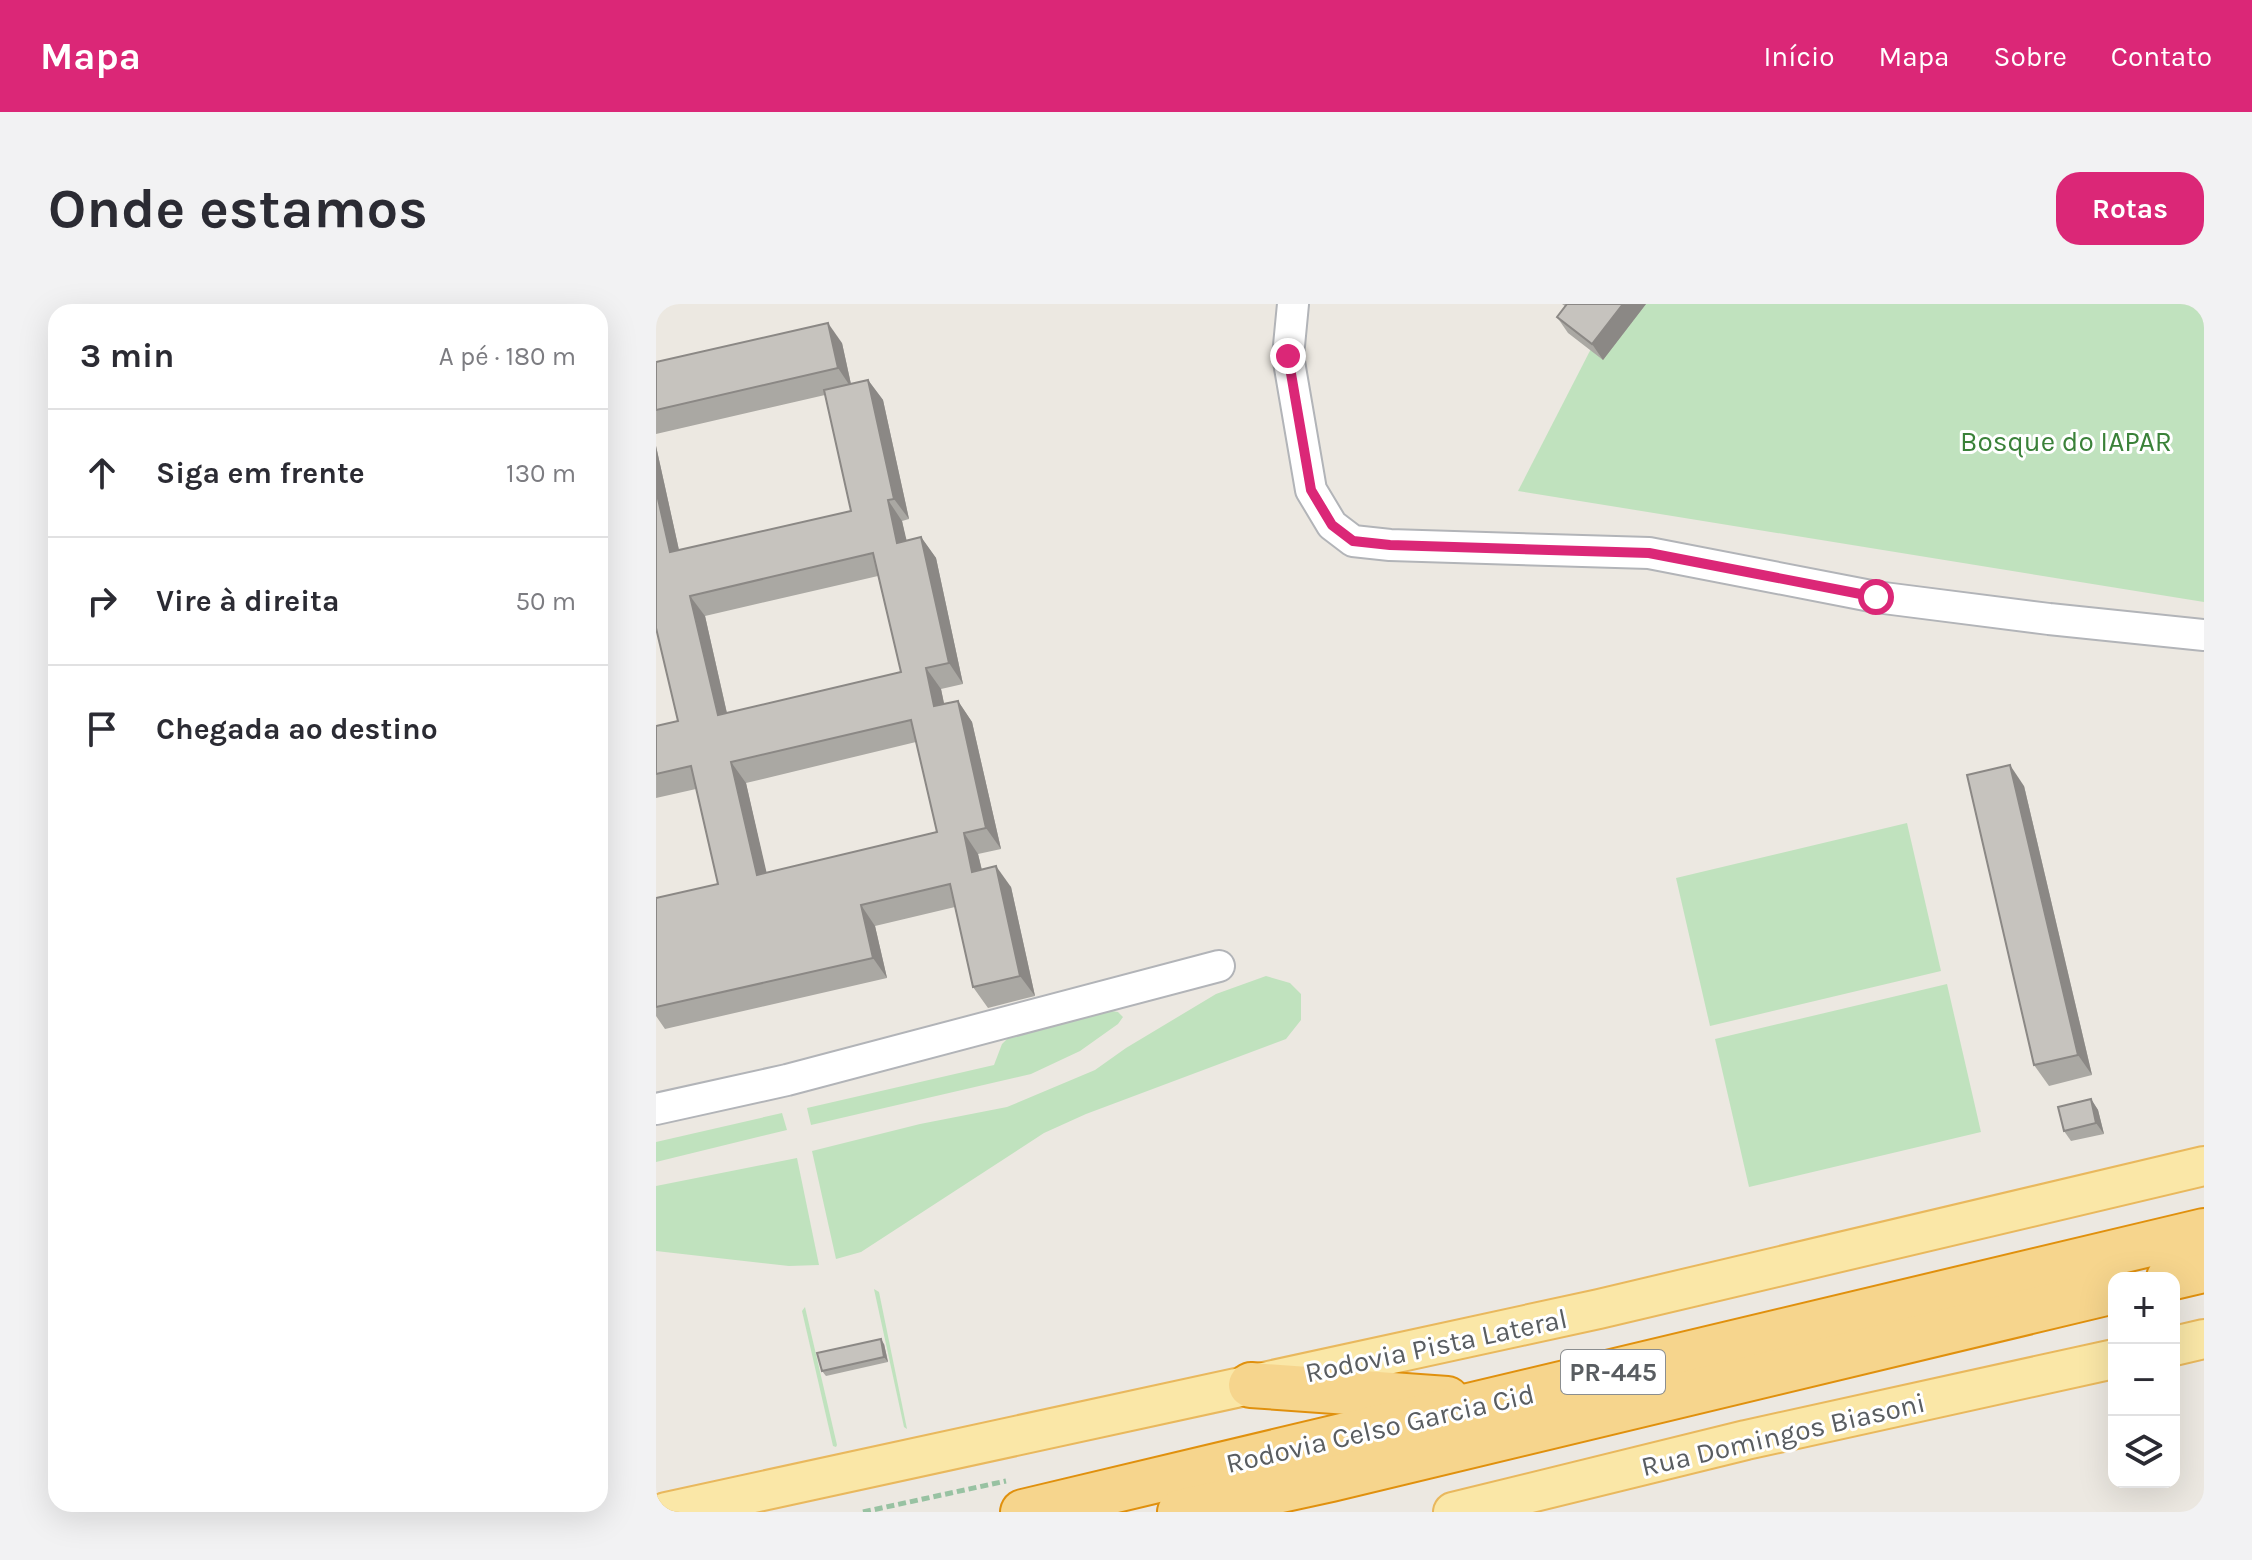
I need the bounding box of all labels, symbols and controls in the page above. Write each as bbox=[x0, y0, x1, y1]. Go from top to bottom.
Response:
text: Mapa bbox=[40, 34, 141, 79]
text: Início bbox=[1763, 40, 1835, 73]
text: Mapa bbox=[1879, 40, 1950, 73]
text: Sobre bbox=[1994, 40, 2067, 73]
text: Contato bbox=[2111, 40, 2212, 73]
button: Rotas bbox=[2056, 172, 2204, 245]
text: Onde estamos bbox=[48, 176, 428, 241]
text: 3 min bbox=[80, 336, 174, 376]
route end bbox=[1270, 338, 1306, 374]
text: A pé · 180 m bbox=[439, 341, 576, 372]
park label: Bosque do IAPAR bbox=[1960, 425, 2172, 458]
icon: ahead bbox=[80, 451, 124, 495]
text: Siga em frente bbox=[156, 455, 365, 491]
text: 130 m bbox=[506, 458, 576, 489]
icon: right bbox=[80, 579, 124, 623]
route start bbox=[1858, 579, 1894, 615]
text: Vire à direita bbox=[156, 583, 339, 619]
text: 50 m bbox=[515, 586, 576, 617]
icon: arrive bbox=[80, 707, 124, 751]
text: Chegada ao destino bbox=[156, 711, 438, 747]
map controls bbox=[2108, 1272, 2180, 1488]
button: + bbox=[2108, 1272, 2180, 1344]
street label: Rodovia Pista Lateral bbox=[1302, 1302, 1570, 1389]
button: − bbox=[2108, 1344, 2180, 1416]
road number: PR-445 bbox=[1561, 1350, 1665, 1394]
street label: Rodovia Celso Garcia Cid bbox=[1223, 1377, 1537, 1480]
street label: Rua Domingos Biasoni bbox=[1638, 1386, 1928, 1483]
button: layers bbox=[2108, 1416, 2180, 1488]

